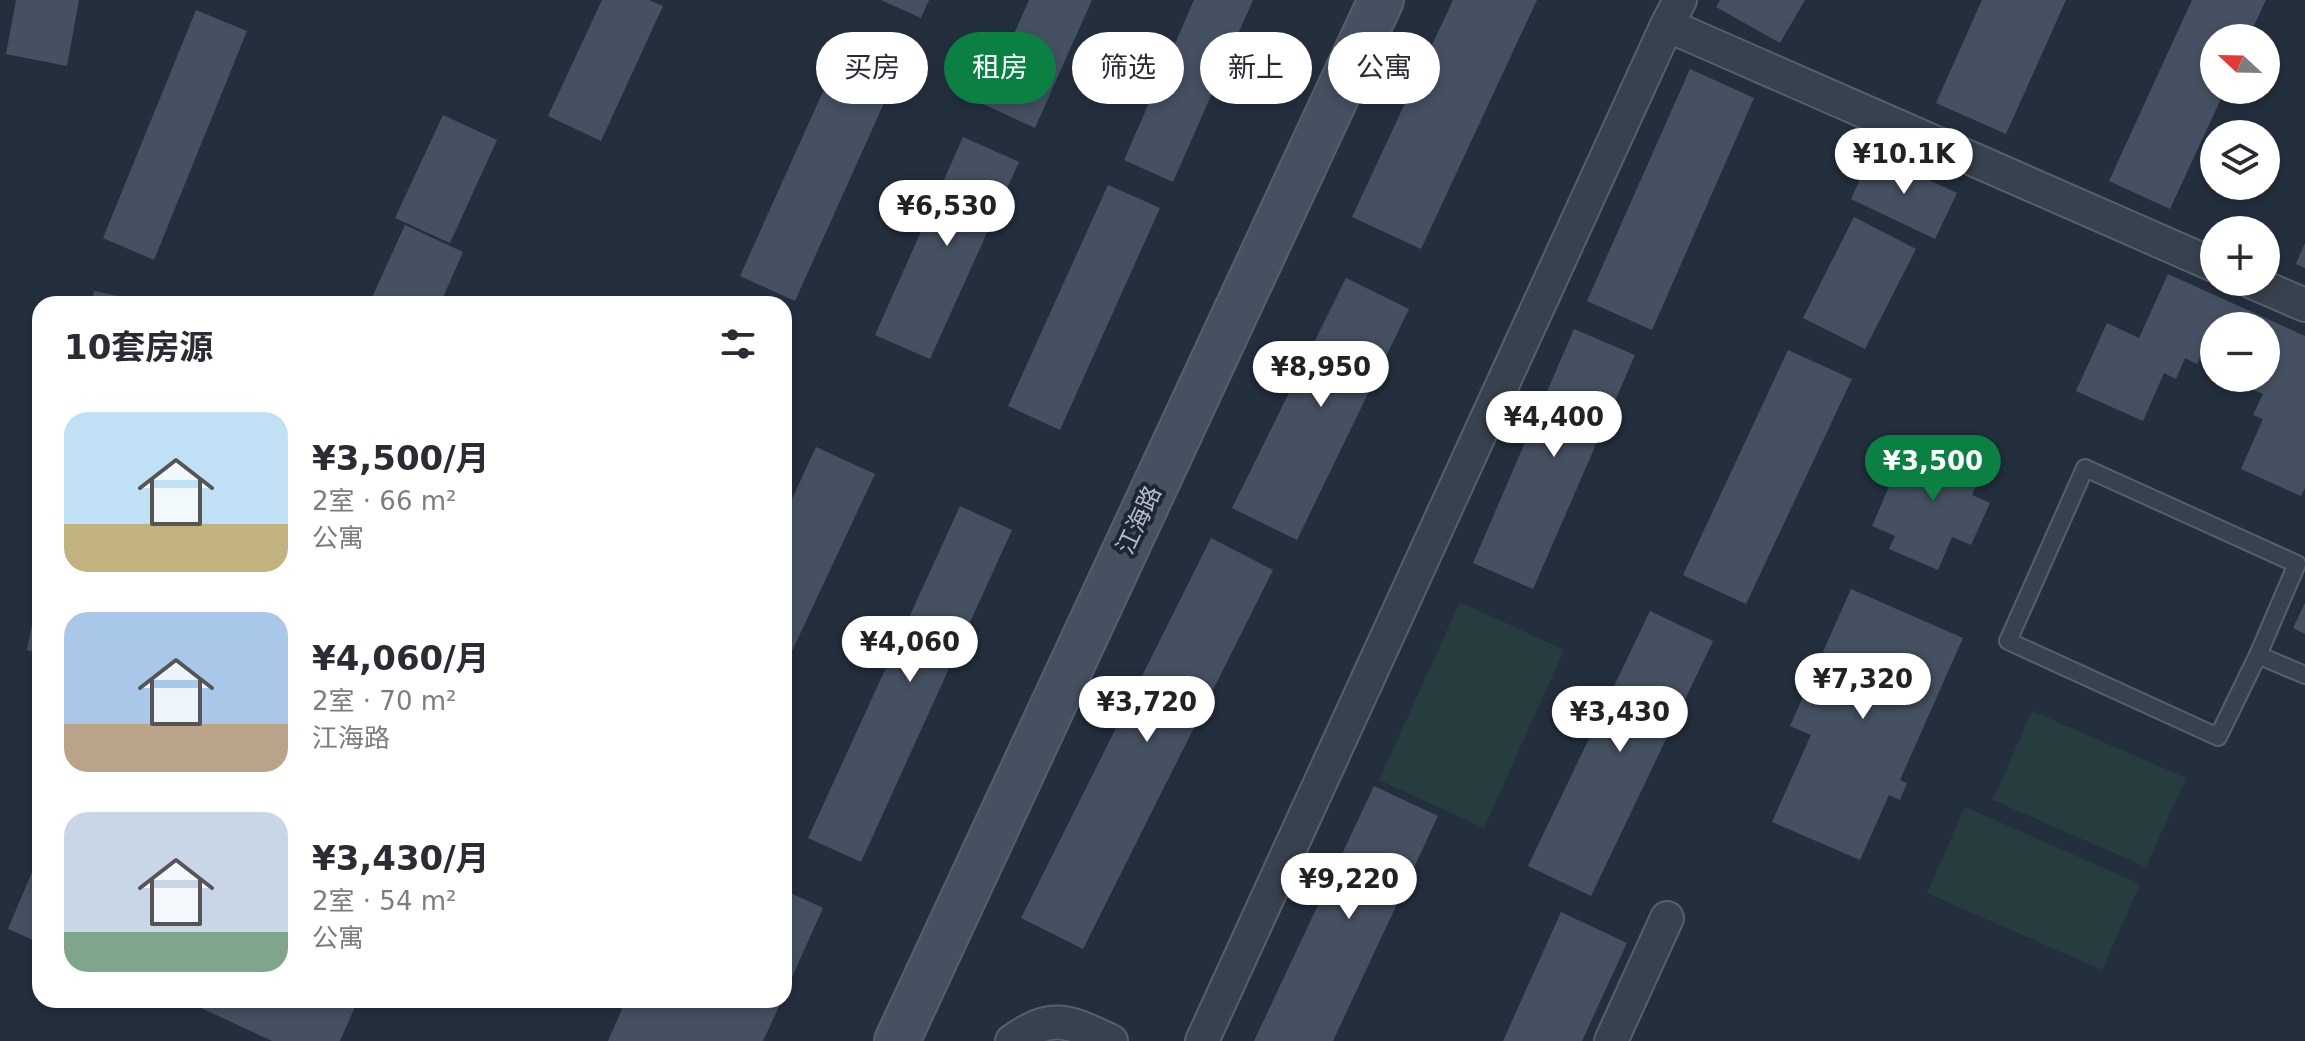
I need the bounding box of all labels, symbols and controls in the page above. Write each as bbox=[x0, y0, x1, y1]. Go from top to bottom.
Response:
north arrow bbox=[2200, 24, 2280, 104]
map controls bbox=[2200, 24, 2280, 392]
chip: 买房 bbox=[816, 32, 928, 104]
chip: 租房 bbox=[944, 32, 1056, 104]
chip: 筛选 bbox=[1072, 32, 1184, 104]
chip: 新上 bbox=[1200, 32, 1312, 104]
chip: 公寓 bbox=[1328, 32, 1440, 104]
button: layers bbox=[2200, 120, 2280, 200]
pin: ¥10.1K bbox=[1839, 128, 1969, 196]
text: ¥10.1K bbox=[1853, 139, 1955, 169]
pin: ¥6,530 bbox=[882, 180, 1012, 248]
text: ¥6,530 bbox=[897, 191, 997, 221]
button: + bbox=[2200, 216, 2280, 296]
button: − bbox=[2200, 312, 2280, 392]
icon: filters bbox=[716, 322, 760, 366]
text: 10套房源 bbox=[64, 327, 213, 367]
pin: ¥8,950 bbox=[1256, 341, 1386, 409]
text: ¥8,950 bbox=[1271, 352, 1371, 382]
pin: ¥4,400 bbox=[1489, 391, 1619, 459]
text: ¥4,400 bbox=[1504, 402, 1604, 432]
pin: ¥3,500 bbox=[1868, 435, 1998, 503]
text: ¥3,500/月 bbox=[312, 438, 490, 478]
icon: home bbox=[128, 444, 224, 540]
text: ¥3,500 bbox=[1883, 446, 1983, 476]
street label: 江海路 bbox=[1111, 481, 1167, 559]
text: 2室 · 66 m² bbox=[312, 486, 456, 516]
text: 公寓 bbox=[312, 523, 364, 553]
pin: ¥4,060 bbox=[845, 616, 975, 684]
text: ¥4,060 bbox=[860, 627, 960, 657]
text: ¥4,060/月 bbox=[312, 638, 490, 678]
icon: home bbox=[128, 644, 224, 740]
pin: ¥7,320 bbox=[1798, 653, 1928, 721]
text: ¥7,320 bbox=[1813, 664, 1913, 694]
pin: ¥3,720 bbox=[1082, 676, 1212, 744]
text: 2室 · 70 m² bbox=[312, 686, 456, 716]
pin: ¥3,430 bbox=[1555, 686, 1685, 754]
text: ¥3,720 bbox=[1097, 687, 1197, 717]
text: ¥3,430 bbox=[1570, 697, 1670, 727]
text: 江海路 bbox=[312, 723, 390, 753]
text: ¥3,430/月 bbox=[312, 838, 490, 878]
icon: home bbox=[128, 844, 224, 940]
pin: ¥9,220 bbox=[1284, 853, 1414, 921]
text: ¥9,220 bbox=[1299, 864, 1399, 894]
text: 2室 · 54 m² bbox=[312, 886, 456, 916]
text: 公寓 bbox=[312, 923, 364, 953]

